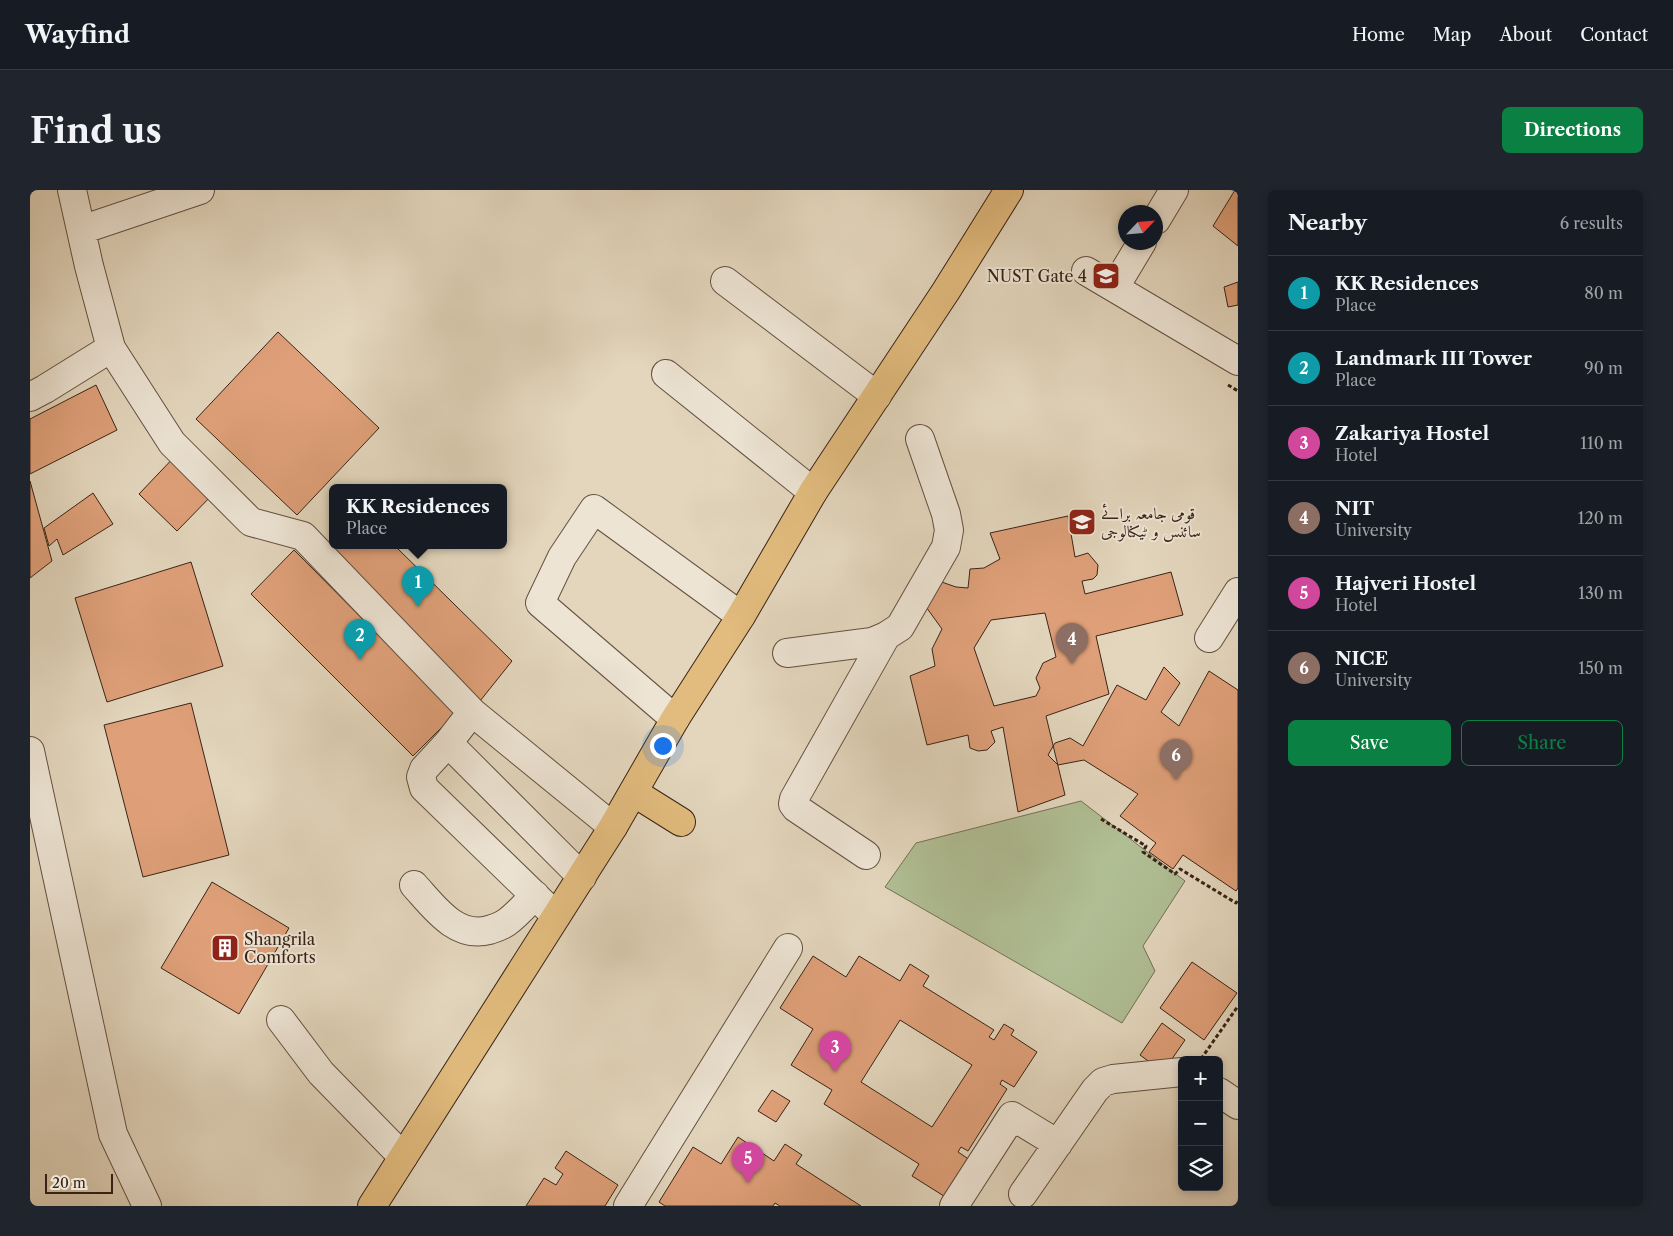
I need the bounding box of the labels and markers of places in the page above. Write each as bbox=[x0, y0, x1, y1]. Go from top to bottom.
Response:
school or university icon: NUST Gate 4 bbox=[1091, 261, 1121, 291]
place label: NUST Gate 4 bbox=[987, 266, 1087, 286]
place label: قومی جامعہ برائے سائنس و ٹیکنالوجی bbox=[1101, 503, 1201, 542]
school or university icon: قومی جامعہ برائے سائنس و ٹیکنالوجی bbox=[1067, 507, 1097, 537]
pin: 1 bbox=[402, 566, 434, 607]
pin: 2 bbox=[344, 619, 376, 660]
pin: 4 bbox=[1056, 623, 1088, 664]
pin: 6 bbox=[1160, 739, 1192, 780]
place label: Shangrila Comforts bbox=[244, 929, 316, 967]
building icon: Shangrila Comforts bbox=[210, 933, 240, 963]
pin: 3 bbox=[819, 1031, 851, 1072]
pin: 5 bbox=[732, 1142, 764, 1183]

